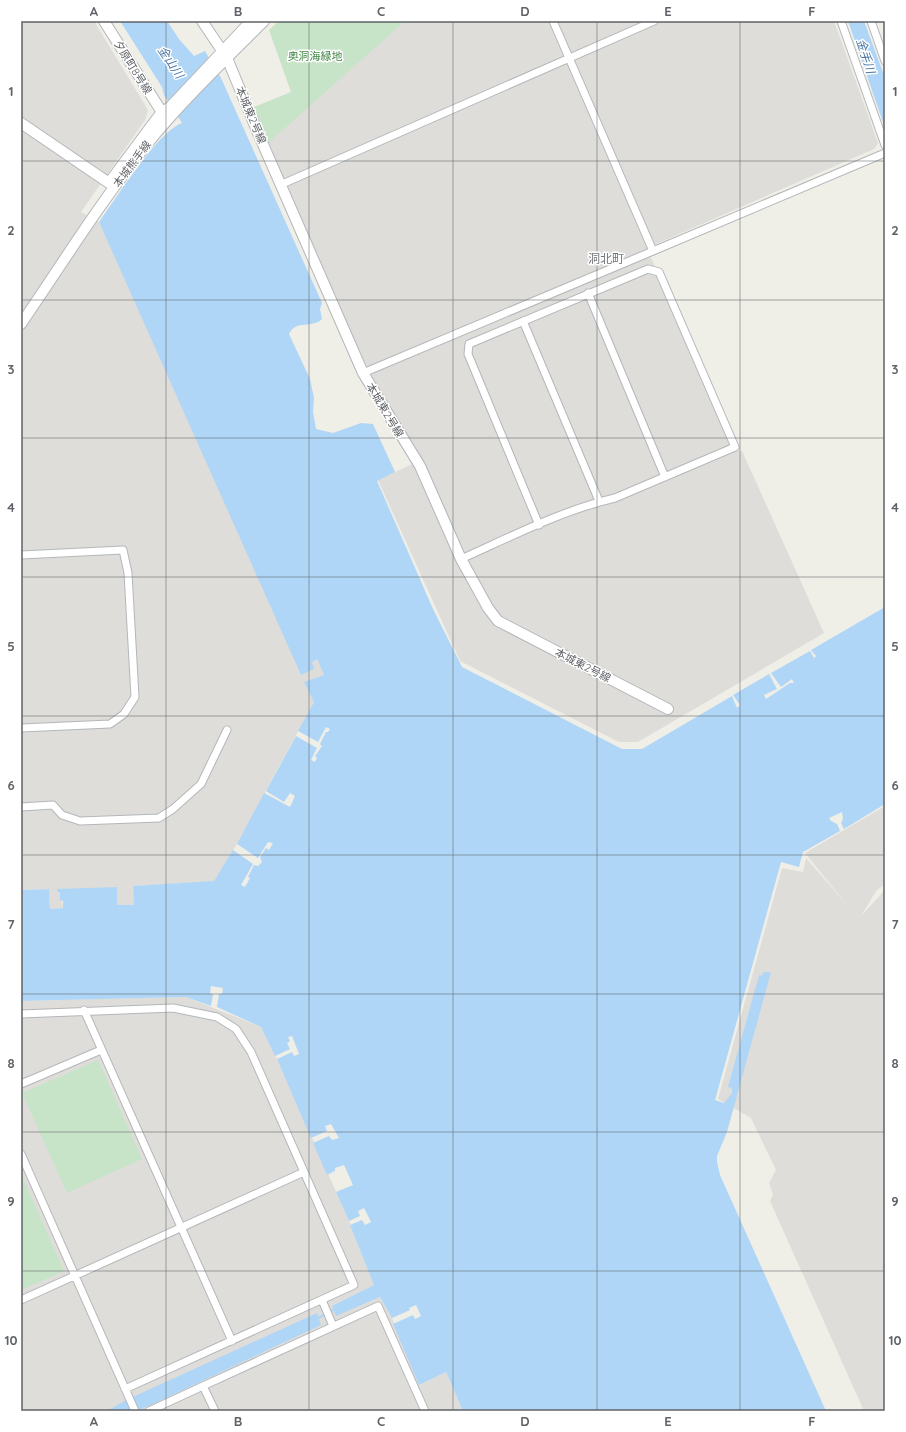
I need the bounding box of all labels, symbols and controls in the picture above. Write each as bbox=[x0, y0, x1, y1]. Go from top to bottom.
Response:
text: A bbox=[90, 3, 99, 19]
text: B bbox=[234, 3, 242, 19]
text: C bbox=[377, 3, 385, 19]
text: D bbox=[520, 3, 530, 19]
text: E bbox=[664, 3, 672, 19]
text: F bbox=[808, 3, 816, 19]
street label: 夕原町8号線 bbox=[111, 37, 155, 97]
water label: 金手川 bbox=[853, 37, 879, 77]
water label: 金山川 bbox=[155, 43, 188, 83]
park label: 奥洞海緑地 bbox=[288, 49, 343, 63]
text: 1 bbox=[8, 83, 14, 99]
text: 1 bbox=[892, 83, 898, 99]
street label: 本城東2号線 bbox=[233, 84, 269, 146]
street label: 本城熊手線 bbox=[110, 138, 154, 190]
text: 2 bbox=[7, 222, 15, 238]
text: 2 bbox=[891, 222, 899, 238]
district label: 洞北町 bbox=[588, 251, 624, 266]
text: 3 bbox=[8, 361, 15, 377]
text: 3 bbox=[892, 361, 899, 377]
street label: 本城東2号線 bbox=[363, 380, 407, 440]
text: 4 bbox=[7, 499, 15, 515]
text: 4 bbox=[891, 499, 899, 515]
text: 5 bbox=[7, 638, 15, 654]
text: 5 bbox=[891, 638, 899, 654]
street label: 本城東2号線 bbox=[553, 645, 613, 685]
text: 6 bbox=[7, 777, 15, 793]
text: 6 bbox=[891, 777, 899, 793]
text: 7 bbox=[7, 916, 15, 932]
text: 7 bbox=[891, 916, 899, 932]
text: 8 bbox=[7, 1055, 15, 1071]
text: 8 bbox=[891, 1055, 899, 1071]
text: 9 bbox=[7, 1193, 15, 1209]
text: 9 bbox=[891, 1193, 899, 1209]
text: 10 bbox=[4, 1332, 18, 1348]
text: 10 bbox=[888, 1332, 902, 1348]
text: A bbox=[90, 1413, 99, 1429]
text: B bbox=[234, 1413, 242, 1429]
text: C bbox=[377, 1413, 385, 1429]
text: D bbox=[520, 1413, 530, 1429]
text: E bbox=[664, 1413, 672, 1429]
text: F bbox=[808, 1413, 816, 1429]

